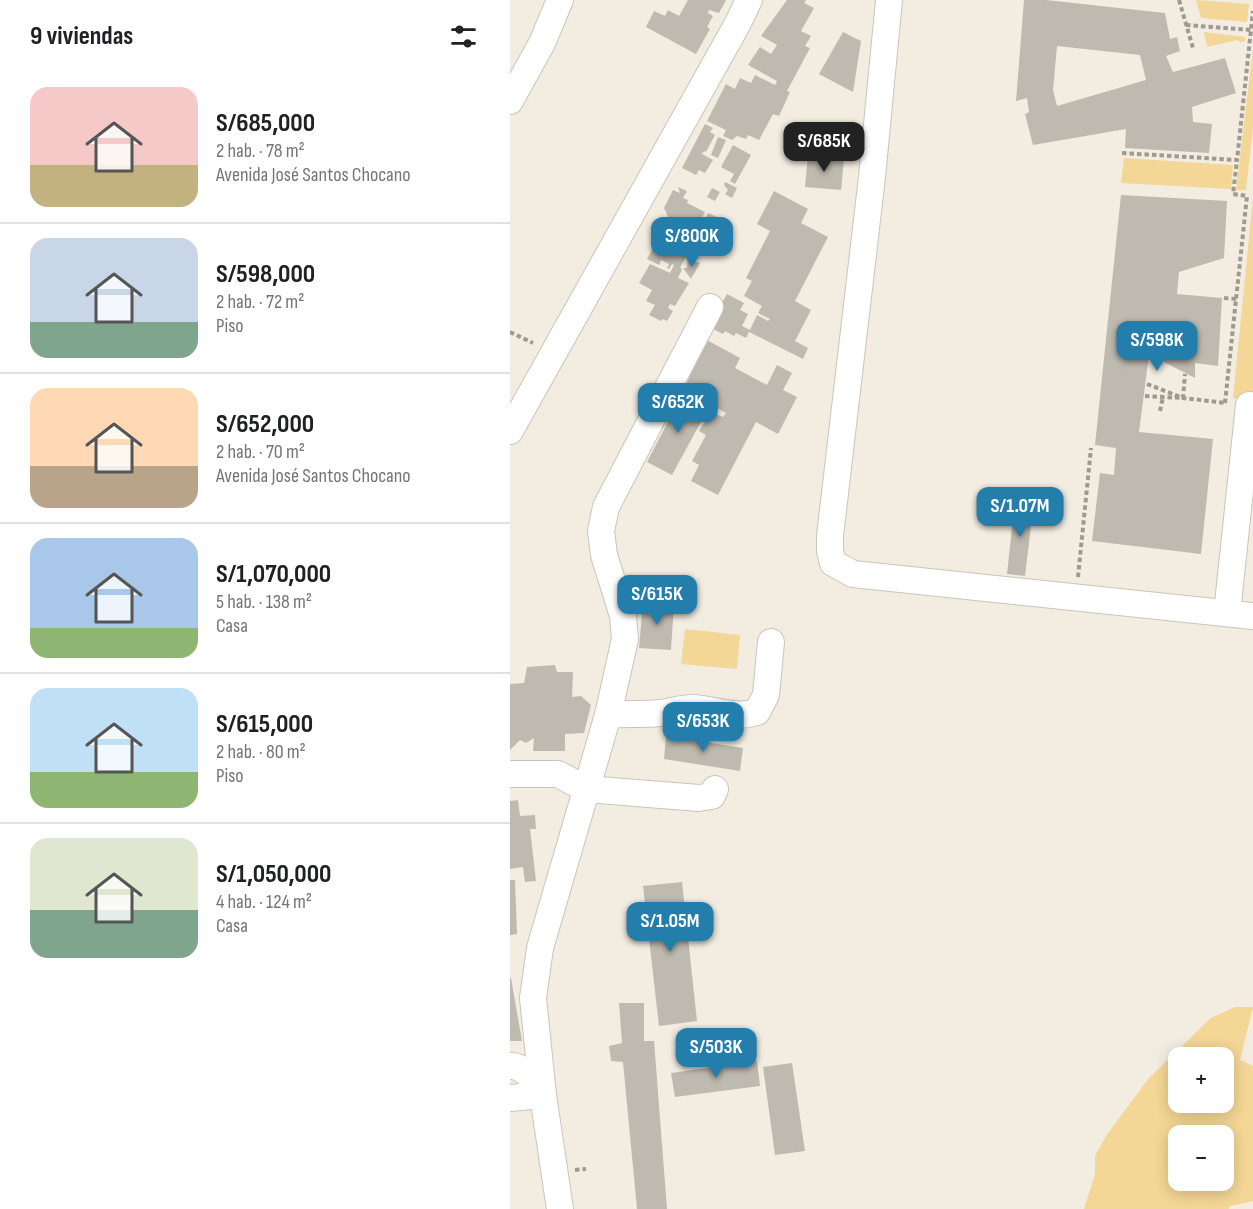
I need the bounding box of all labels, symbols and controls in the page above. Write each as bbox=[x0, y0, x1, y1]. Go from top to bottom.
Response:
icon: filters bbox=[447, 20, 480, 53]
text: 9 viviendas bbox=[30, 21, 133, 52]
text: S/685,000 bbox=[216, 108, 315, 139]
icon: home bbox=[78, 111, 150, 183]
pin: S/685K bbox=[775, 122, 873, 173]
text: S/685K bbox=[797, 129, 851, 153]
text: 2 hab. · 78 m² bbox=[216, 139, 305, 163]
text: Avenida José Santos Chocano bbox=[216, 163, 411, 187]
pin: S/800K bbox=[643, 217, 741, 268]
text: S/800K bbox=[665, 224, 719, 248]
text: S/598,000 bbox=[216, 259, 315, 290]
icon: home bbox=[78, 262, 150, 334]
text: 2 hab. · 72 m² bbox=[216, 290, 304, 314]
text: Piso bbox=[216, 314, 244, 338]
pin: S/598K bbox=[1108, 321, 1206, 372]
text: S/598K bbox=[1130, 328, 1184, 352]
pin: S/652K bbox=[629, 383, 727, 434]
text: S/652K bbox=[652, 390, 704, 414]
text: S/652,000 bbox=[216, 409, 314, 440]
icon: home bbox=[78, 412, 150, 484]
text: 2 hab. · 70 m² bbox=[216, 440, 305, 464]
text: Avenida José Santos Chocano bbox=[216, 464, 411, 488]
pin: S/1.07M bbox=[965, 487, 1075, 538]
text: S/1.07M bbox=[991, 494, 1049, 518]
text: S/1,070,000 bbox=[216, 559, 331, 590]
icon: home bbox=[78, 562, 150, 634]
pin: S/615K bbox=[608, 575, 706, 626]
text: S/615K bbox=[631, 582, 683, 606]
text: 5 hab. · 138 m² bbox=[216, 590, 312, 614]
text: Casa bbox=[216, 614, 248, 638]
pin: S/653K bbox=[654, 702, 752, 753]
text: S/615,000 bbox=[216, 709, 313, 740]
text: S/653K bbox=[677, 709, 729, 733]
icon: home bbox=[78, 712, 150, 784]
text: 2 hab. · 80 m² bbox=[216, 740, 306, 764]
text: Piso bbox=[216, 764, 244, 788]
text: S/1,050,000 bbox=[216, 859, 331, 890]
icon: home bbox=[78, 862, 150, 934]
text: 4 hab. · 124 m² bbox=[216, 890, 312, 914]
pin: S/1.05M bbox=[615, 902, 725, 953]
text: S/1.05M bbox=[641, 909, 699, 933]
text: Casa bbox=[216, 914, 248, 938]
pin: S/503K bbox=[667, 1028, 765, 1079]
text: S/503K bbox=[690, 1035, 742, 1059]
map controls bbox=[1168, 1047, 1234, 1191]
button: + bbox=[1168, 1047, 1234, 1113]
button: − bbox=[1168, 1125, 1234, 1191]

